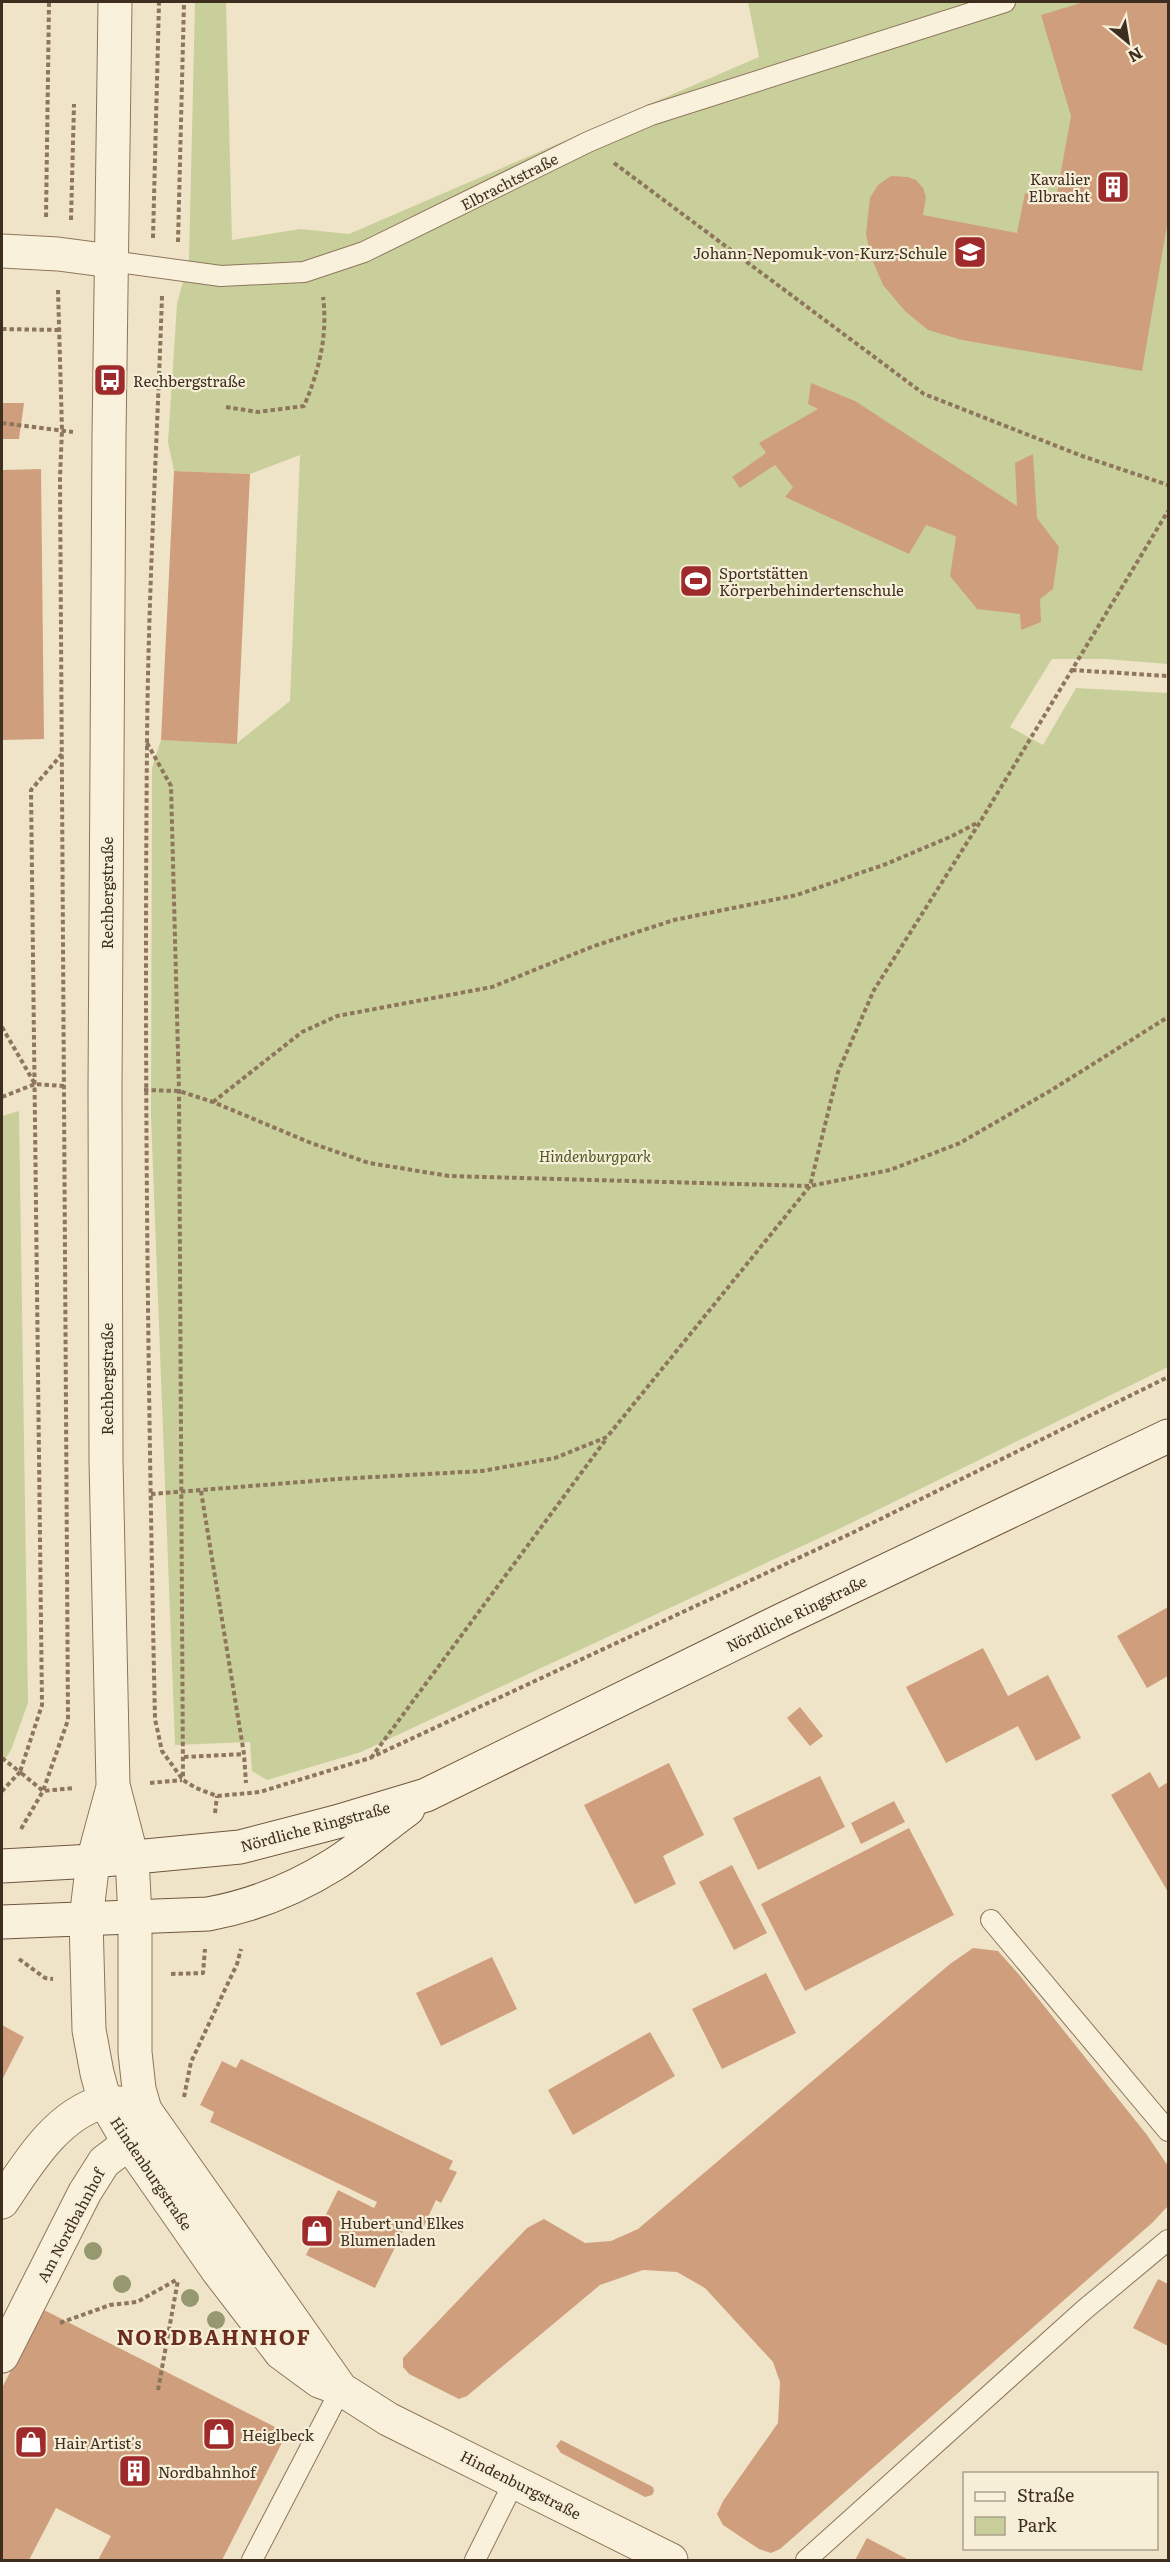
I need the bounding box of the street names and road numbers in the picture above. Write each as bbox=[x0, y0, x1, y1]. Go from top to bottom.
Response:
street label: Elbrachtstraße bbox=[456, 146, 562, 215]
street label: Rechbergstraße bbox=[95, 837, 118, 949]
street label: Rechbergstraße bbox=[95, 1323, 118, 1435]
street label: Nördliche Ringstraße bbox=[722, 1569, 870, 1657]
street label: Nördliche Ringstraße bbox=[238, 1795, 393, 1857]
street label: Hindenburgstraße bbox=[105, 2112, 199, 2235]
street label: Am Nordbahnhof bbox=[30, 2163, 110, 2286]
street label: Hindenburgstraße bbox=[457, 2444, 586, 2524]

